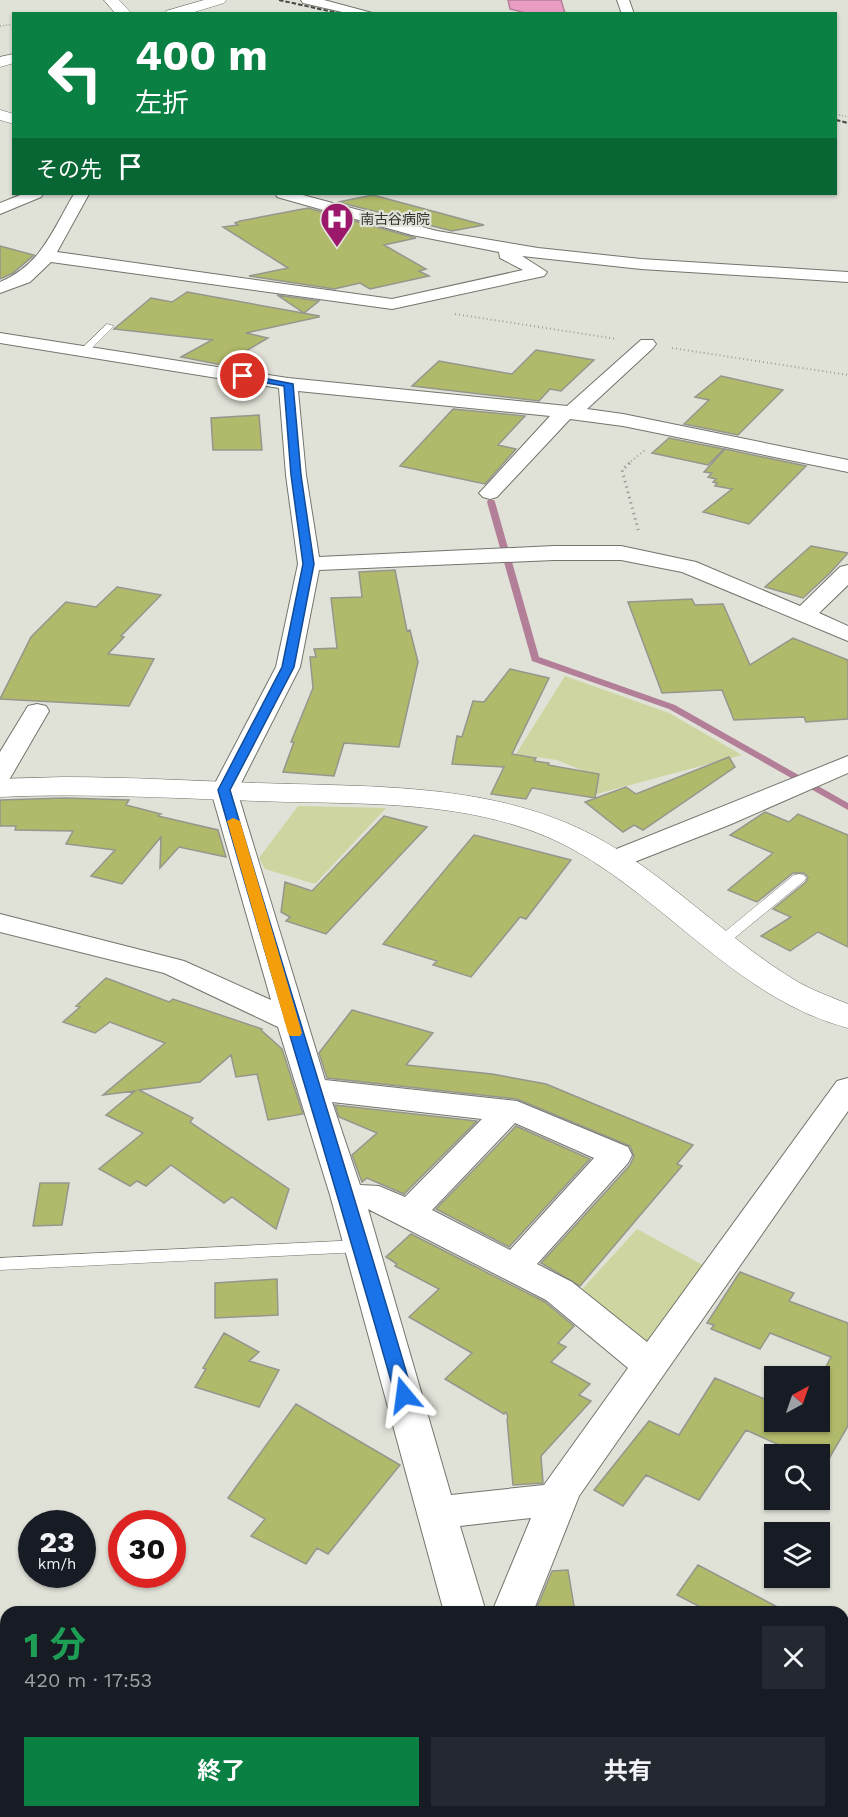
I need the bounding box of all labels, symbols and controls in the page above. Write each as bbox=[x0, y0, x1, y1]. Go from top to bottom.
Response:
text: 400 m bbox=[135, 31, 268, 80]
icon: left bbox=[36, 36, 114, 114]
text: 左折 bbox=[135, 87, 189, 119]
icon: arrive bbox=[114, 150, 147, 183]
text: その先 bbox=[36, 157, 102, 182]
hospital icon: 南古谷病院 bbox=[319, 201, 355, 248]
place label: 南古谷病院 bbox=[360, 211, 430, 227]
pin bbox=[217, 350, 268, 401]
icon: arrive bbox=[226, 359, 259, 392]
position arrow bbox=[372, 1363, 436, 1427]
north arrow bbox=[764, 1366, 830, 1432]
map controls bbox=[764, 1366, 830, 1588]
button: search bbox=[764, 1444, 830, 1510]
speed limit sign: 30 bbox=[108, 1510, 186, 1588]
button: layers bbox=[764, 1522, 830, 1588]
text: 23 bbox=[39, 1524, 75, 1559]
text: km/h bbox=[38, 1555, 76, 1573]
text: 1 分 bbox=[24, 1624, 86, 1666]
button: close bbox=[762, 1626, 825, 1689]
text: 420 m · 17:53 bbox=[24, 1668, 152, 1692]
button: 終了 bbox=[24, 1737, 419, 1806]
button: 共有 bbox=[431, 1737, 825, 1806]

